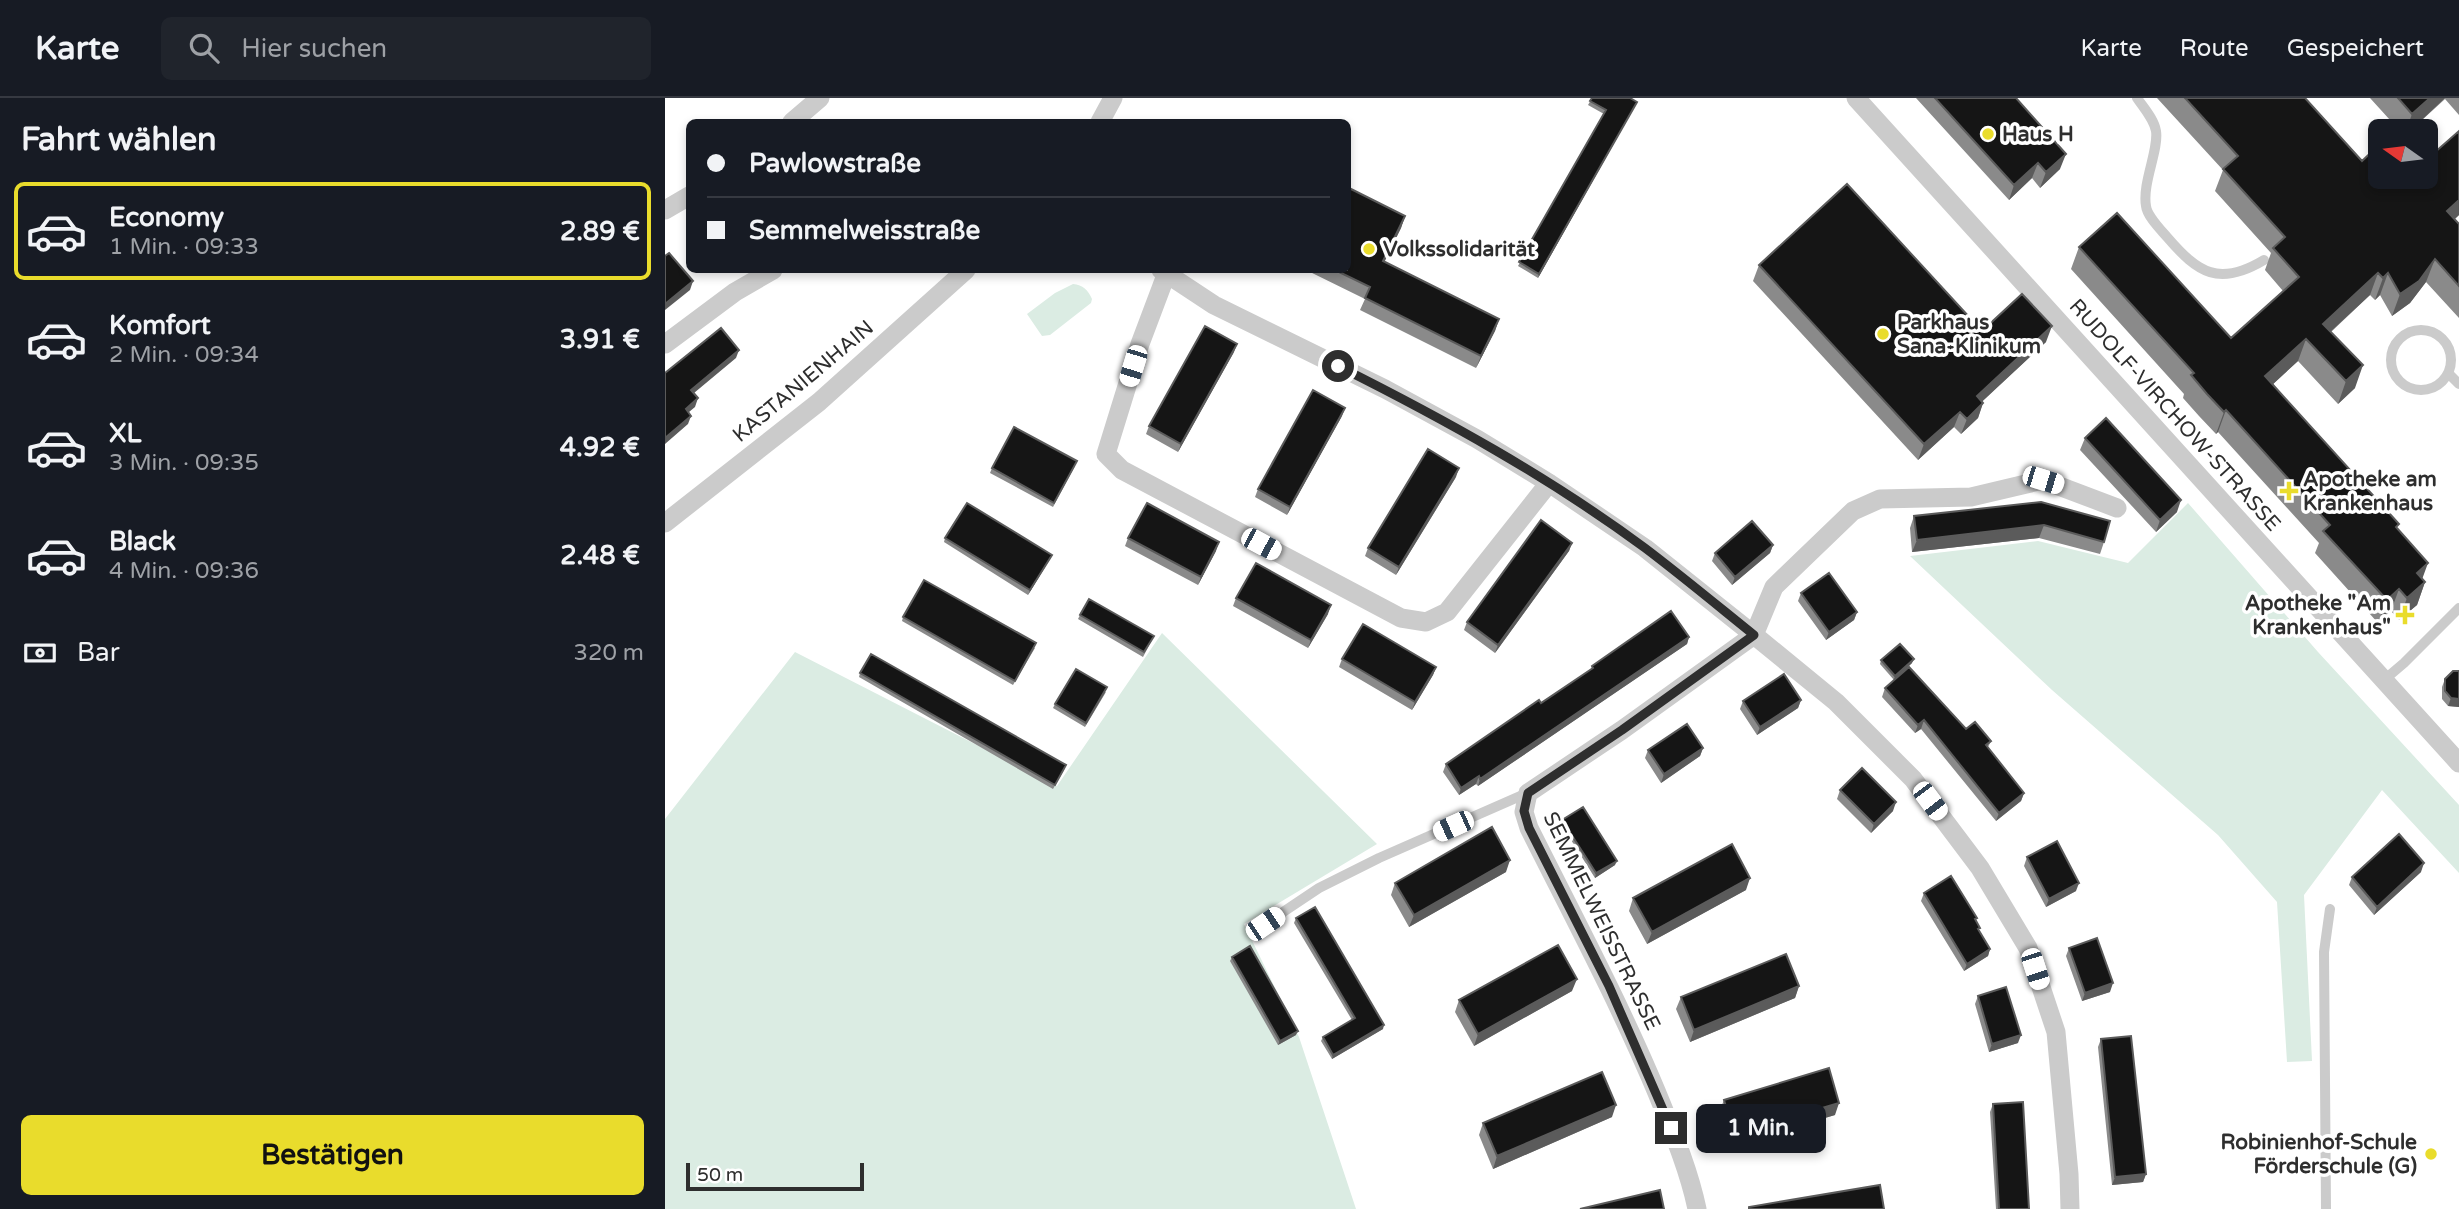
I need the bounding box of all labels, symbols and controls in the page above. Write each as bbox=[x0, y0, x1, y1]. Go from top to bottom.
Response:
search box bbox=[161, 17, 651, 80]
text: Karte bbox=[35, 29, 119, 68]
icon: search bbox=[185, 29, 223, 67]
text: Hier suchen bbox=[241, 33, 387, 64]
text: Karte bbox=[2080, 34, 2142, 63]
text: Route bbox=[2180, 34, 2249, 63]
text: Gespeichert bbox=[2287, 34, 2424, 63]
north arrow bbox=[2368, 119, 2438, 189]
map controls bbox=[2368, 119, 2438, 189]
text: Fahrt wählen bbox=[21, 121, 217, 159]
place label: Haus H bbox=[2002, 122, 2074, 147]
marker: Haus H bbox=[1980, 126, 1996, 142]
text: Pawlowstraße bbox=[749, 148, 921, 179]
icon: car bbox=[25, 200, 88, 263]
text: Economy bbox=[109, 202, 224, 233]
text: Semmelweisstraße bbox=[749, 215, 980, 246]
text: 2.89 € bbox=[560, 216, 640, 247]
text: 1 Min. · 09:33 bbox=[109, 233, 259, 261]
place label: Volkssolidarität bbox=[1383, 237, 1535, 262]
marker: Volkssolidarität bbox=[1361, 241, 1377, 257]
street label: RUDOLF-VIRCHOW-STRASSE bbox=[2064, 294, 2286, 537]
icon: car bbox=[25, 308, 88, 371]
text: Komfort bbox=[109, 310, 211, 341]
place label: Parkhaus Sana-Klinikum bbox=[1897, 310, 2041, 359]
street label: KASTANIENHAIN bbox=[728, 315, 879, 448]
text: 3.91 € bbox=[560, 324, 640, 355]
marker: Parkhaus Sana-Klinikum bbox=[1875, 326, 1891, 342]
text: 2 Min. · 09:34 bbox=[109, 341, 259, 369]
car bbox=[1117, 343, 1150, 389]
route start bbox=[1322, 350, 1354, 382]
icon: car bbox=[25, 416, 88, 479]
text: XL bbox=[109, 418, 141, 449]
text: 4.92 € bbox=[560, 432, 640, 463]
text: 3 Min. · 09:35 bbox=[109, 449, 259, 477]
car bbox=[2020, 464, 2067, 496]
place label: Apotheke am Krankenhaus bbox=[2303, 467, 2437, 516]
marker: Apotheke am Krankenhaus bbox=[2281, 483, 2297, 499]
icon: car bbox=[25, 524, 88, 587]
car bbox=[1238, 525, 1285, 563]
text: Black bbox=[109, 526, 176, 557]
text: 2.48 € bbox=[560, 540, 640, 571]
text: 4 Min. · 09:36 bbox=[109, 557, 259, 585]
place label: Apotheke "Am Krankenhaus" bbox=[2245, 591, 2391, 640]
marker: Apotheke "Am Krankenhaus" bbox=[2397, 607, 2413, 623]
icon: cash bbox=[21, 634, 59, 672]
text: Bar bbox=[77, 637, 120, 668]
text: 320 m bbox=[574, 639, 644, 667]
car bbox=[1909, 778, 1952, 824]
car bbox=[1430, 808, 1477, 844]
street label: SEMMELWEISSTRASSE bbox=[1538, 808, 1665, 1035]
car bbox=[1242, 904, 1289, 944]
car bbox=[2019, 946, 2052, 992]
callout: 1 Min. bbox=[1695, 1104, 1825, 1152]
route end bbox=[1655, 1112, 1687, 1144]
text: 1 Min. bbox=[1727, 1114, 1795, 1142]
button: Bestätigen bbox=[21, 1115, 644, 1195]
place label: Robinienhof-Schule Förderschule (G) bbox=[2220, 1130, 2417, 1179]
marker: Robinienhof-Schule Förderschule (G) bbox=[2423, 1146, 2439, 1162]
scale bar bbox=[686, 1160, 865, 1192]
text: 50 m bbox=[697, 1164, 743, 1186]

